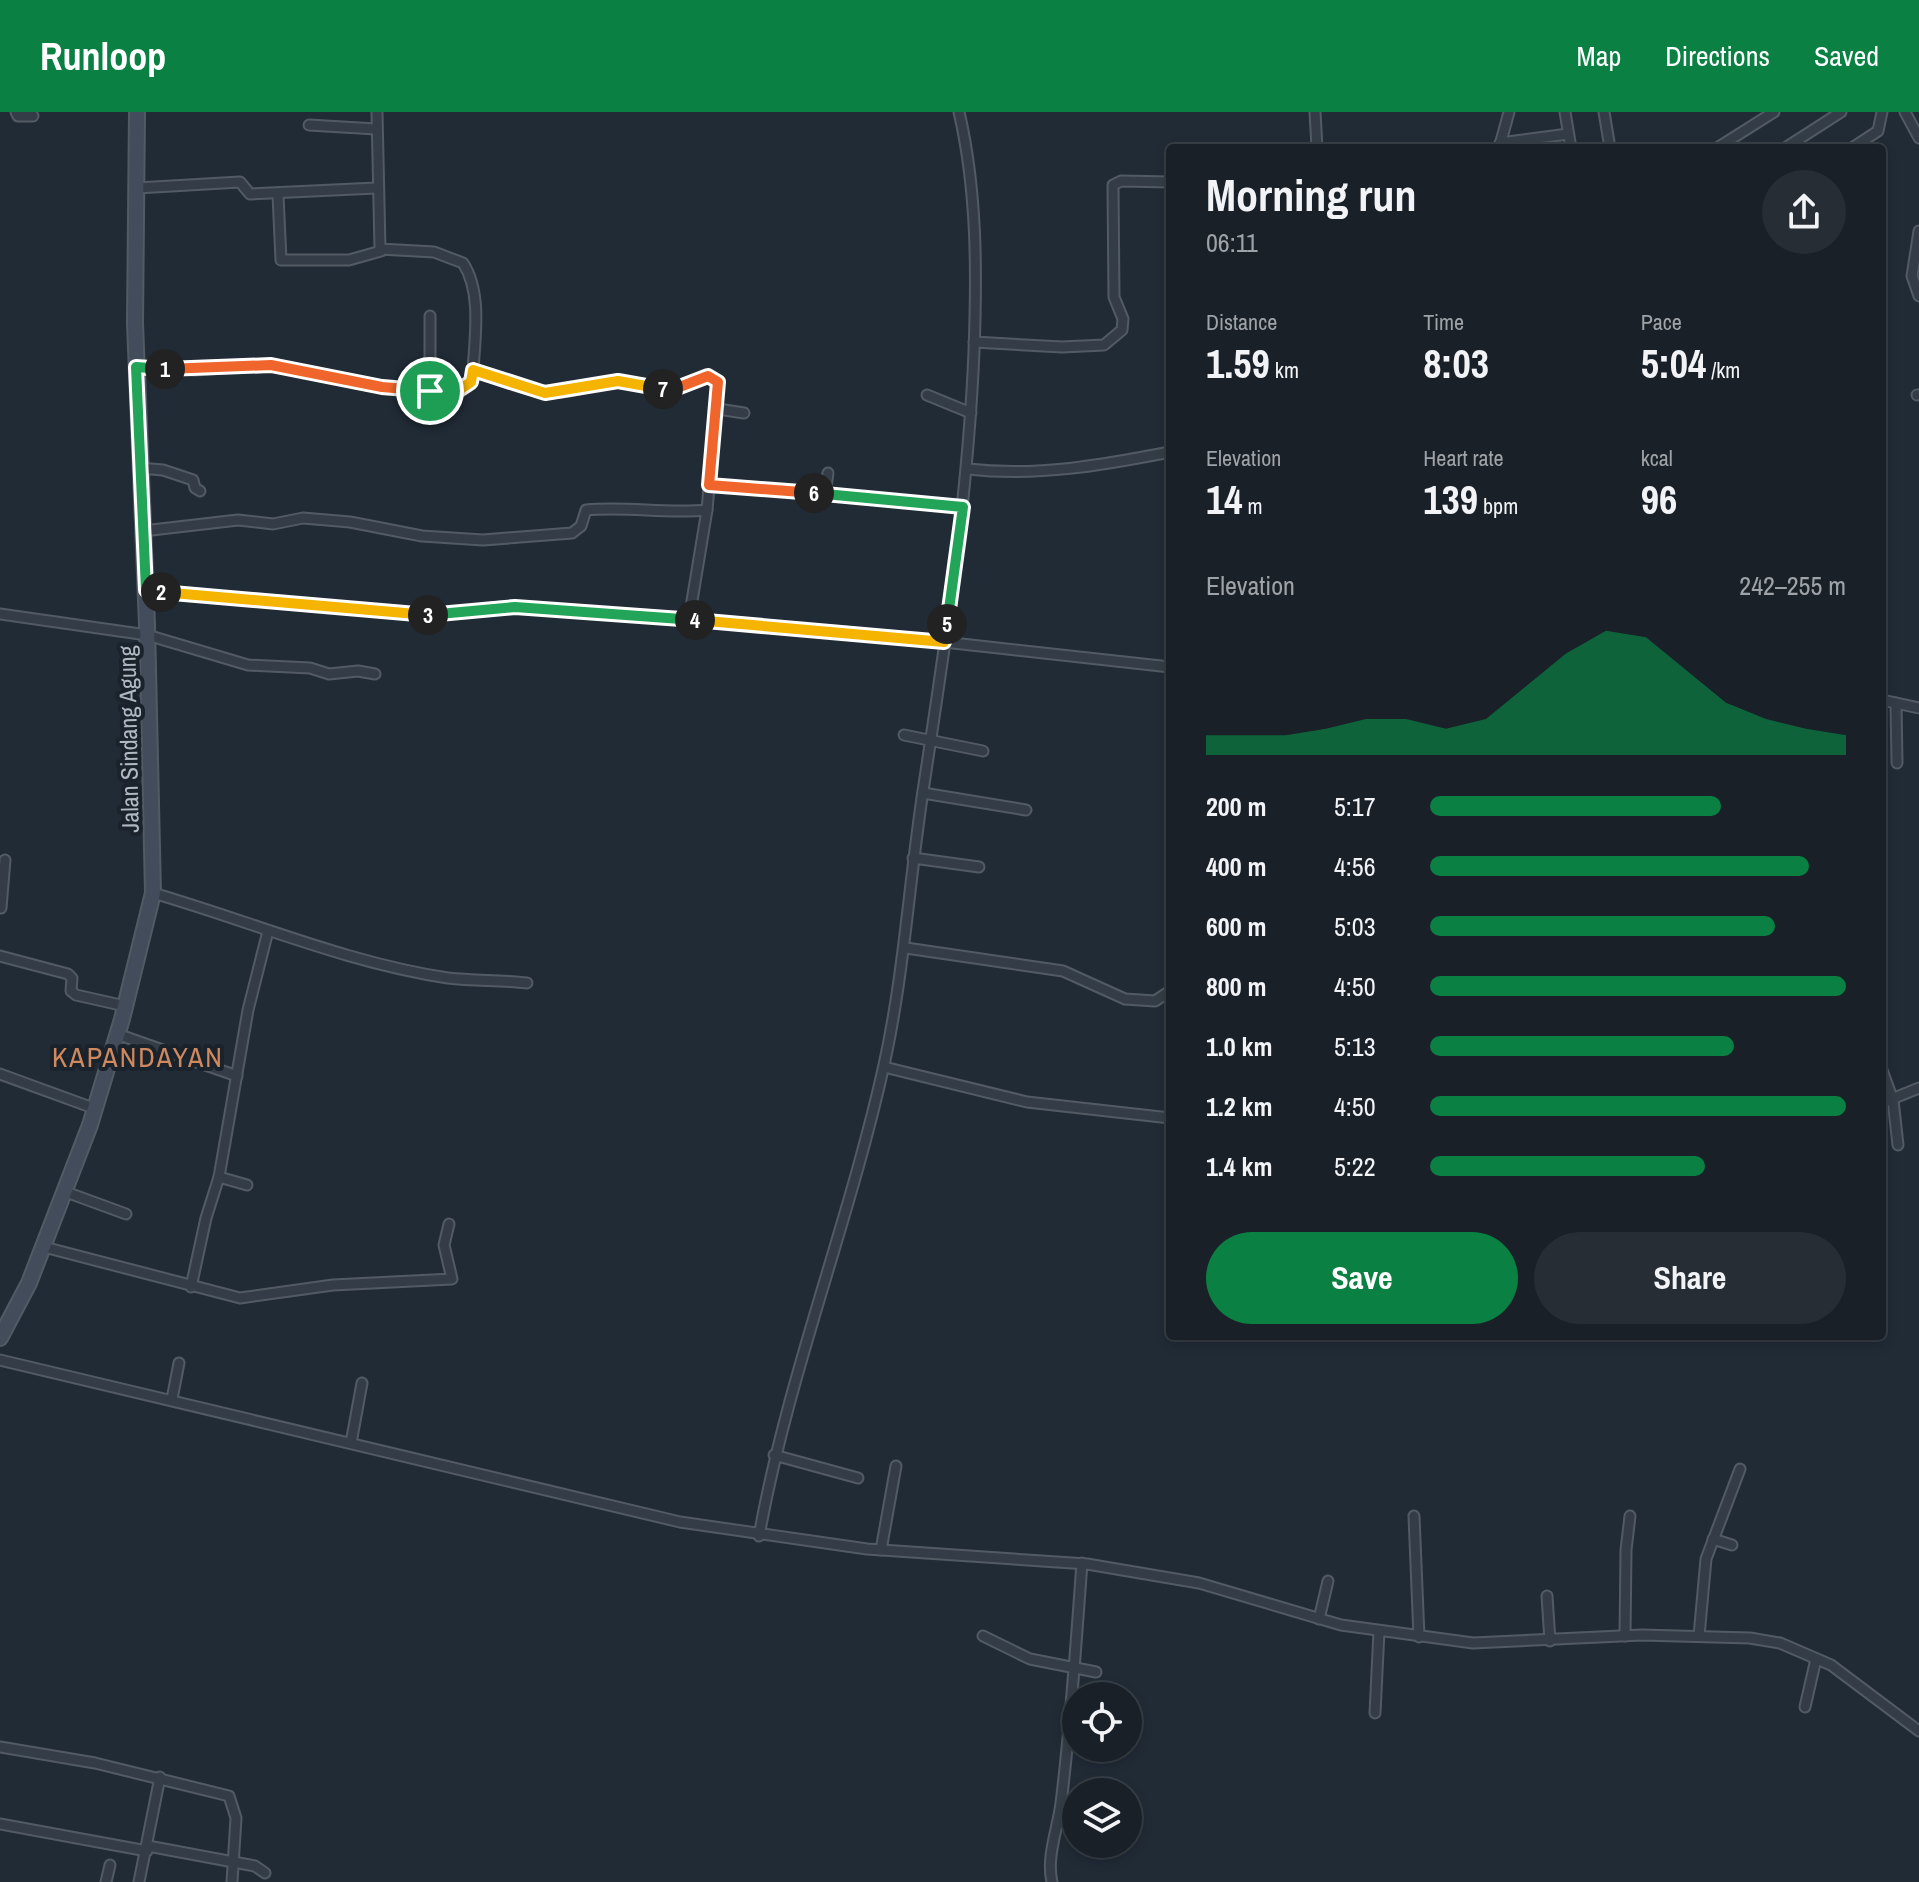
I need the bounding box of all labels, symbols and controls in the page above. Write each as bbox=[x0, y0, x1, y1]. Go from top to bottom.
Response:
text: Runloop bbox=[40, 31, 166, 82]
text: Map bbox=[1577, 37, 1621, 75]
text: Directions bbox=[1665, 37, 1770, 75]
text: Saved bbox=[1814, 37, 1879, 75]
text: Morning run bbox=[1206, 165, 1416, 225]
button: share bbox=[1762, 170, 1846, 254]
text: 06:11 bbox=[1206, 225, 1258, 260]
text: Distance bbox=[1206, 307, 1277, 337]
text: Time bbox=[1423, 307, 1464, 337]
text: Pace bbox=[1641, 307, 1682, 337]
text: 1.59 bbox=[1206, 337, 1270, 390]
text: 8:03 bbox=[1423, 337, 1489, 390]
text: 5:04 bbox=[1641, 337, 1706, 390]
pin: 1 bbox=[145, 349, 185, 389]
text: 1 bbox=[160, 354, 170, 384]
text: km bbox=[1270, 355, 1299, 385]
text: /km bbox=[1706, 355, 1740, 385]
pin bbox=[396, 357, 464, 425]
icon: arrive bbox=[408, 369, 452, 413]
pin: 7 bbox=[643, 369, 683, 409]
text: 7 bbox=[658, 374, 668, 404]
text: Elevation bbox=[1206, 443, 1281, 473]
text: Heart rate bbox=[1423, 443, 1504, 473]
text: kcal bbox=[1641, 443, 1673, 473]
pin: 6 bbox=[794, 473, 834, 513]
text: 14 bbox=[1206, 473, 1242, 526]
text: 139 bbox=[1423, 473, 1478, 526]
text: 96 bbox=[1641, 473, 1677, 526]
text: 6 bbox=[809, 478, 819, 508]
text: m bbox=[1242, 491, 1263, 521]
text: bpm bbox=[1478, 491, 1518, 521]
text: Elevation bbox=[1206, 568, 1295, 603]
text: 242–255 m bbox=[1739, 568, 1846, 603]
pin: 2 bbox=[141, 572, 181, 612]
text: 2 bbox=[156, 577, 166, 607]
pin: 3 bbox=[408, 595, 448, 635]
text: 3 bbox=[423, 600, 433, 630]
pin: 4 bbox=[675, 600, 715, 640]
pin: 5 bbox=[927, 604, 967, 644]
text: 4 bbox=[690, 605, 700, 635]
text: 5 bbox=[942, 609, 952, 639]
street label: Jalan Sindang Agung bbox=[110, 645, 146, 833]
text: 200 m bbox=[1206, 789, 1266, 824]
text: 5:17 bbox=[1334, 789, 1376, 824]
text: 400 m bbox=[1206, 849, 1266, 884]
text: 4:56 bbox=[1334, 849, 1376, 884]
text: 600 m bbox=[1206, 909, 1266, 944]
text: 5:03 bbox=[1334, 909, 1376, 944]
text: 800 m bbox=[1206, 969, 1266, 1004]
text: 4:50 bbox=[1334, 969, 1376, 1004]
text: 1.0 km bbox=[1206, 1029, 1272, 1064]
text: 5:13 bbox=[1334, 1029, 1376, 1064]
district label: KAPANDAYAN bbox=[52, 1038, 224, 1076]
text: 1.2 km bbox=[1206, 1089, 1272, 1124]
text: 4:50 bbox=[1334, 1089, 1376, 1124]
text: 1.4 km bbox=[1206, 1149, 1272, 1184]
text: 5:22 bbox=[1334, 1149, 1376, 1184]
button: Save bbox=[1206, 1232, 1518, 1324]
button: Share bbox=[1534, 1232, 1846, 1324]
map controls bbox=[1062, 1682, 1142, 1858]
button: locate bbox=[1062, 1682, 1142, 1762]
button: layers bbox=[1062, 1778, 1142, 1858]

